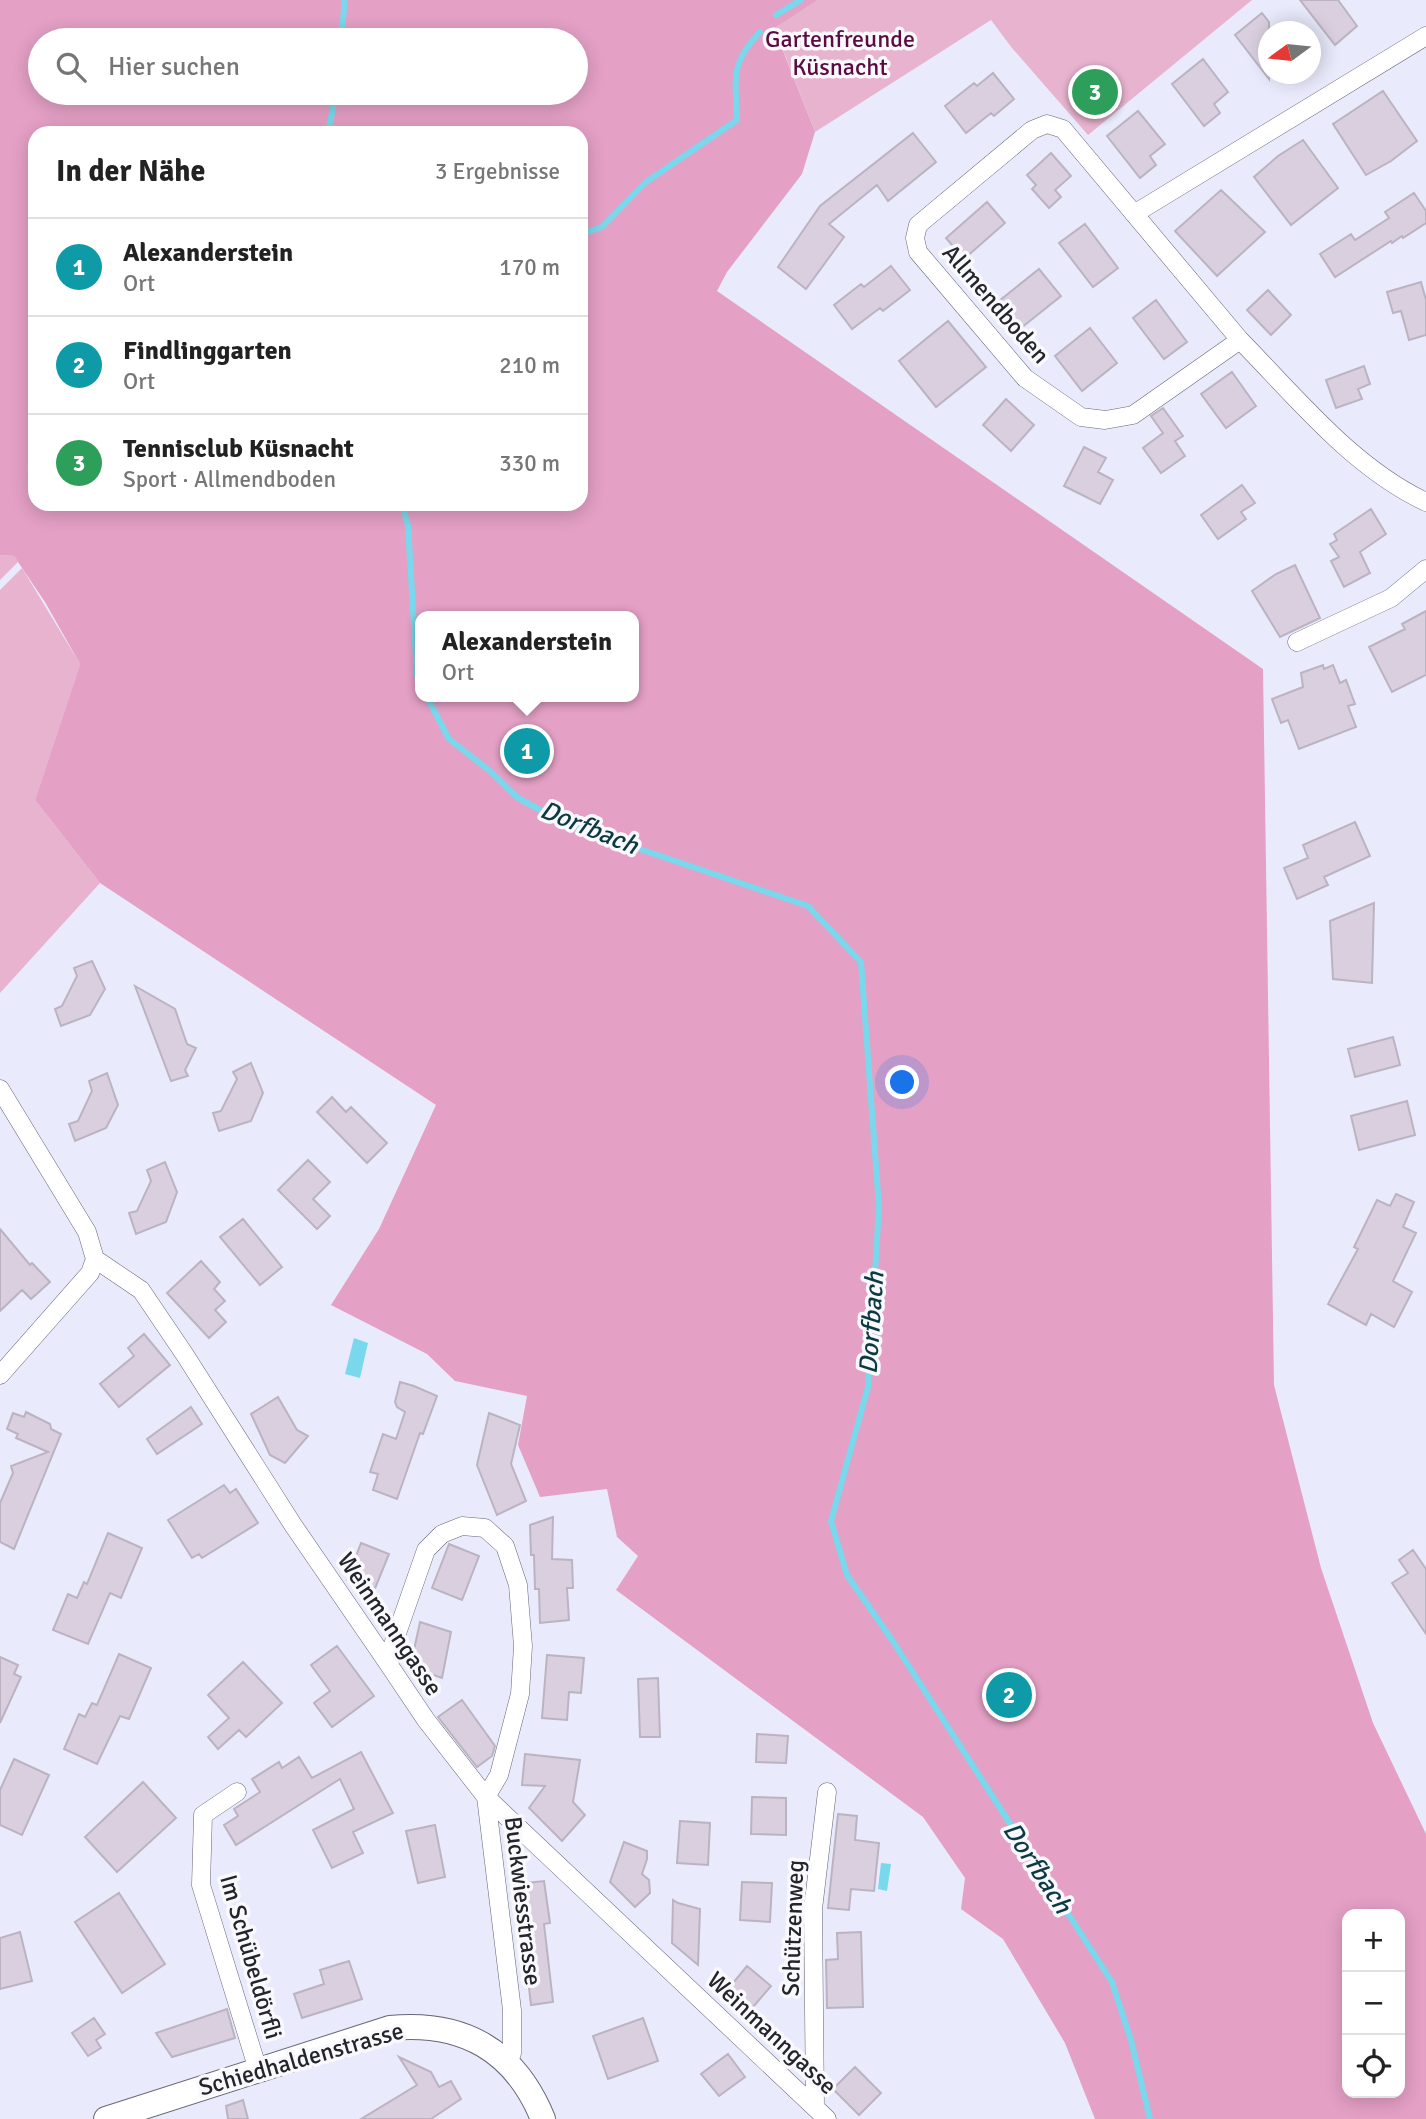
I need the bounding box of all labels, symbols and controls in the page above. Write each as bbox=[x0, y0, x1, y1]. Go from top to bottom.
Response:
north arrow bbox=[1258, 21, 1321, 84]
park label: Gartenfreunde Küsnacht bbox=[765, 24, 915, 82]
search box bbox=[28, 28, 588, 105]
icon: search bbox=[52, 48, 90, 86]
text: Hier suchen bbox=[108, 51, 240, 83]
pin: 3 bbox=[1072, 66, 1118, 118]
text: In der Nähe bbox=[56, 153, 205, 190]
text: 3 Ergebnisse bbox=[435, 157, 560, 186]
text: Alexanderstein bbox=[123, 237, 293, 269]
street label: Allmendboden bbox=[936, 238, 1056, 370]
text: 1 bbox=[73, 253, 85, 282]
text: 170 m bbox=[499, 253, 560, 282]
text: Ort bbox=[123, 269, 155, 298]
text: Findlinggarten bbox=[123, 335, 292, 367]
text: 2 bbox=[73, 351, 85, 380]
text: 210 m bbox=[499, 351, 560, 380]
text: Ort bbox=[123, 367, 155, 396]
text: Tennisclub Küsnacht bbox=[123, 433, 354, 465]
text: 3 bbox=[73, 449, 85, 478]
text: 330 m bbox=[499, 449, 560, 478]
text: Sport · Allmendboden bbox=[123, 465, 336, 494]
popup bbox=[415, 611, 639, 702]
text: Alexanderstein bbox=[442, 626, 612, 658]
text: Ort bbox=[442, 658, 474, 687]
pin: 1 bbox=[504, 725, 550, 777]
water label: Dorfbach bbox=[535, 794, 643, 862]
your location bbox=[885, 1065, 919, 1099]
water label: Dorfbach bbox=[852, 1270, 892, 1375]
street label: Weinmanngasse bbox=[331, 1547, 449, 1701]
pin: 2 bbox=[986, 1669, 1032, 1721]
street label: Buckwiesstrasse bbox=[498, 1815, 548, 1987]
water label: Dorfbach bbox=[996, 1816, 1079, 1920]
street label: Schützenweg bbox=[776, 1859, 810, 1997]
street label: Im Schübeldörfli bbox=[213, 1871, 289, 2043]
map controls bbox=[1342, 1909, 1405, 2098]
button: + bbox=[1342, 1909, 1405, 1972]
street label: Weinmanngasse bbox=[701, 1965, 843, 2101]
button: − bbox=[1342, 1972, 1405, 2035]
street label: Schiedhaldenstrasse bbox=[195, 2015, 407, 2103]
button: locate bbox=[1342, 2035, 1405, 2098]

